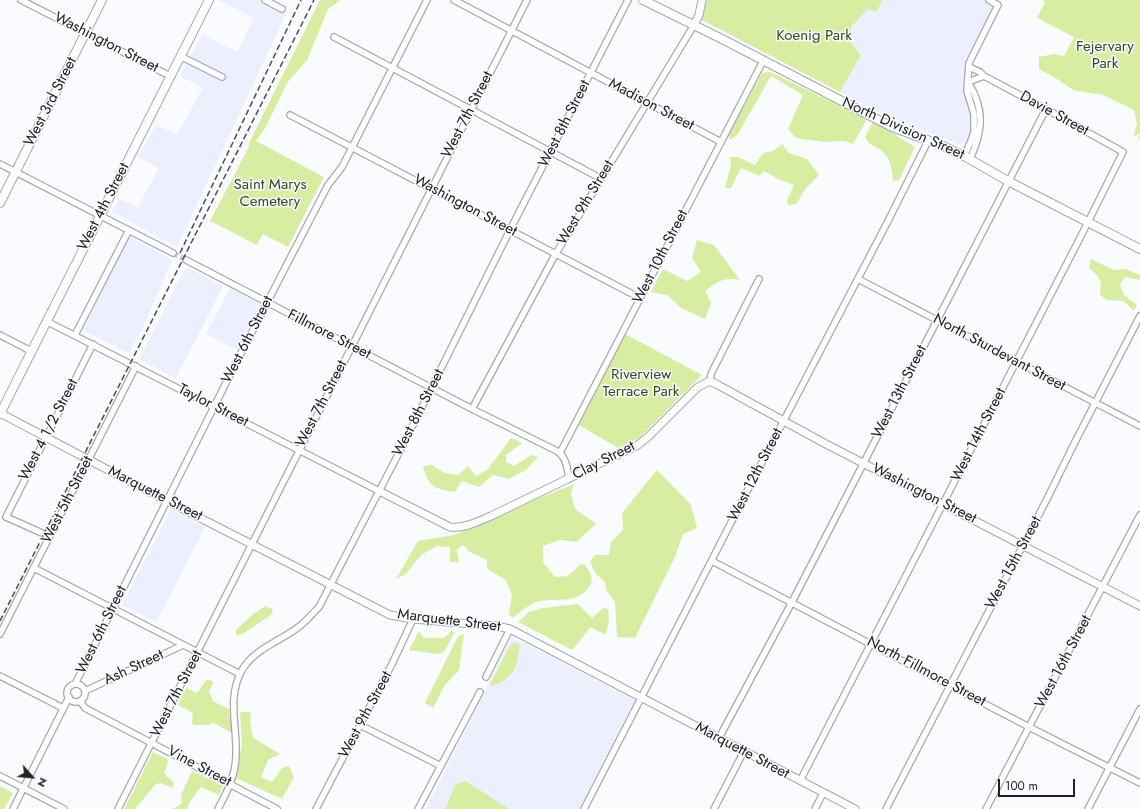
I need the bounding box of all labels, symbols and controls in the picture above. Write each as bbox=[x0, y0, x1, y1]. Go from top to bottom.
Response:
street label: Washington Street bbox=[51, 9, 161, 77]
park label: Koenig Park bbox=[776, 27, 852, 45]
park label: Fejervary Park bbox=[1076, 38, 1134, 73]
street label: West 3rd Street bbox=[21, 54, 81, 150]
street label: West 7th Street bbox=[438, 69, 498, 161]
street label: Madison Street bbox=[605, 75, 697, 135]
street label: West 8th Street bbox=[535, 77, 595, 171]
street label: Davie Street bbox=[1016, 88, 1092, 140]
street label: North Division Street bbox=[839, 94, 967, 164]
street label: West 9th Street bbox=[554, 157, 618, 249]
street label: West 4th Street bbox=[74, 160, 134, 254]
street label: Washington Street bbox=[410, 171, 520, 241]
park label: Saint Marys Cemetery bbox=[234, 176, 306, 211]
street label: West 10th Street bbox=[630, 207, 692, 307]
street label: West 6th Street bbox=[218, 293, 278, 387]
street label: Fillmore Street bbox=[284, 306, 374, 364]
street label: North Sturdevant Street bbox=[930, 310, 1068, 396]
street label: West 13th Street bbox=[869, 342, 931, 442]
street label: West 7th Street bbox=[292, 358, 352, 450]
street label: West 8th Street bbox=[389, 366, 449, 460]
park label: Riverview Terrace Park bbox=[603, 366, 679, 401]
street label: West 4 1/2 Street bbox=[16, 376, 82, 484]
street label: Taylor Street bbox=[175, 381, 251, 431]
street label: West 14th Street bbox=[948, 385, 1010, 485]
street label: West 12th Street bbox=[725, 425, 787, 525]
street label: Clay Street bbox=[570, 438, 638, 484]
street label: West 5th Street bbox=[38, 453, 98, 547]
street label: Washington Street bbox=[869, 460, 979, 528]
street label: Marquette Street bbox=[105, 462, 205, 526]
street label: West 15th Street bbox=[982, 514, 1046, 612]
street label: West 6th Street bbox=[73, 583, 131, 677]
street label: Marquette Street bbox=[396, 606, 502, 636]
street label: West 16th Street bbox=[1032, 612, 1096, 712]
street label: North Fillmore Street bbox=[863, 633, 989, 711]
street label: Ash Street bbox=[101, 646, 167, 690]
street label: West 7th Street bbox=[147, 648, 207, 740]
street label: West 9th Street bbox=[336, 668, 396, 762]
street label: Marquette Street bbox=[692, 719, 792, 783]
street label: Vine Street bbox=[164, 743, 234, 791]
north arrow bbox=[12, 757, 52, 797]
scale bar bbox=[1000, 771, 1077, 797]
text: N bbox=[34, 775, 52, 790]
text: 100 m bbox=[1005, 777, 1038, 795]

